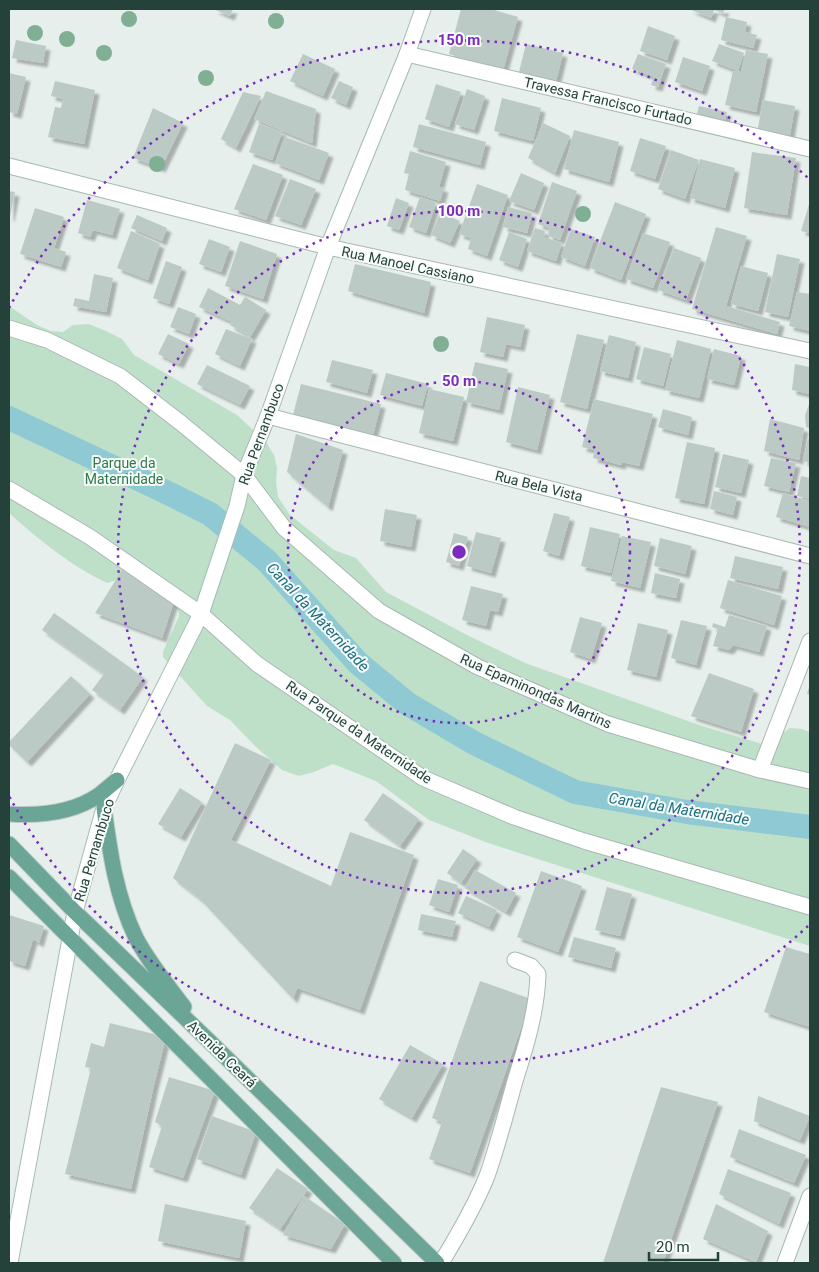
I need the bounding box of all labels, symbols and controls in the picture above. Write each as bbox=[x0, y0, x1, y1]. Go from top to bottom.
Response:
text: 150 m bbox=[438, 31, 480, 49]
street label: Travessa Francisco Furtado bbox=[522, 74, 694, 128]
text: 100 m bbox=[438, 202, 480, 220]
street label: Rua Manoel Cassiano bbox=[340, 243, 476, 287]
text: 50 m bbox=[442, 372, 476, 390]
street label: Rua Pernambuco bbox=[235, 381, 287, 487]
park label: Parque da Maternidade bbox=[85, 455, 163, 487]
street label: Rua Bela Vista bbox=[493, 467, 585, 505]
centre of rings bbox=[450, 543, 468, 561]
water label: Canal da Maternidade bbox=[263, 559, 373, 675]
street label: Rua Epaminondas Martins bbox=[458, 650, 614, 732]
street label: Rua Parque da Maternidade bbox=[283, 677, 435, 787]
water label: Canal da Maternidade bbox=[607, 789, 751, 829]
street label: Rua Pernambuco bbox=[71, 797, 117, 903]
street label: Avenida Ceará bbox=[184, 1017, 260, 1091]
scale bar bbox=[649, 1230, 718, 1262]
text: 20 m bbox=[656, 1238, 690, 1256]

